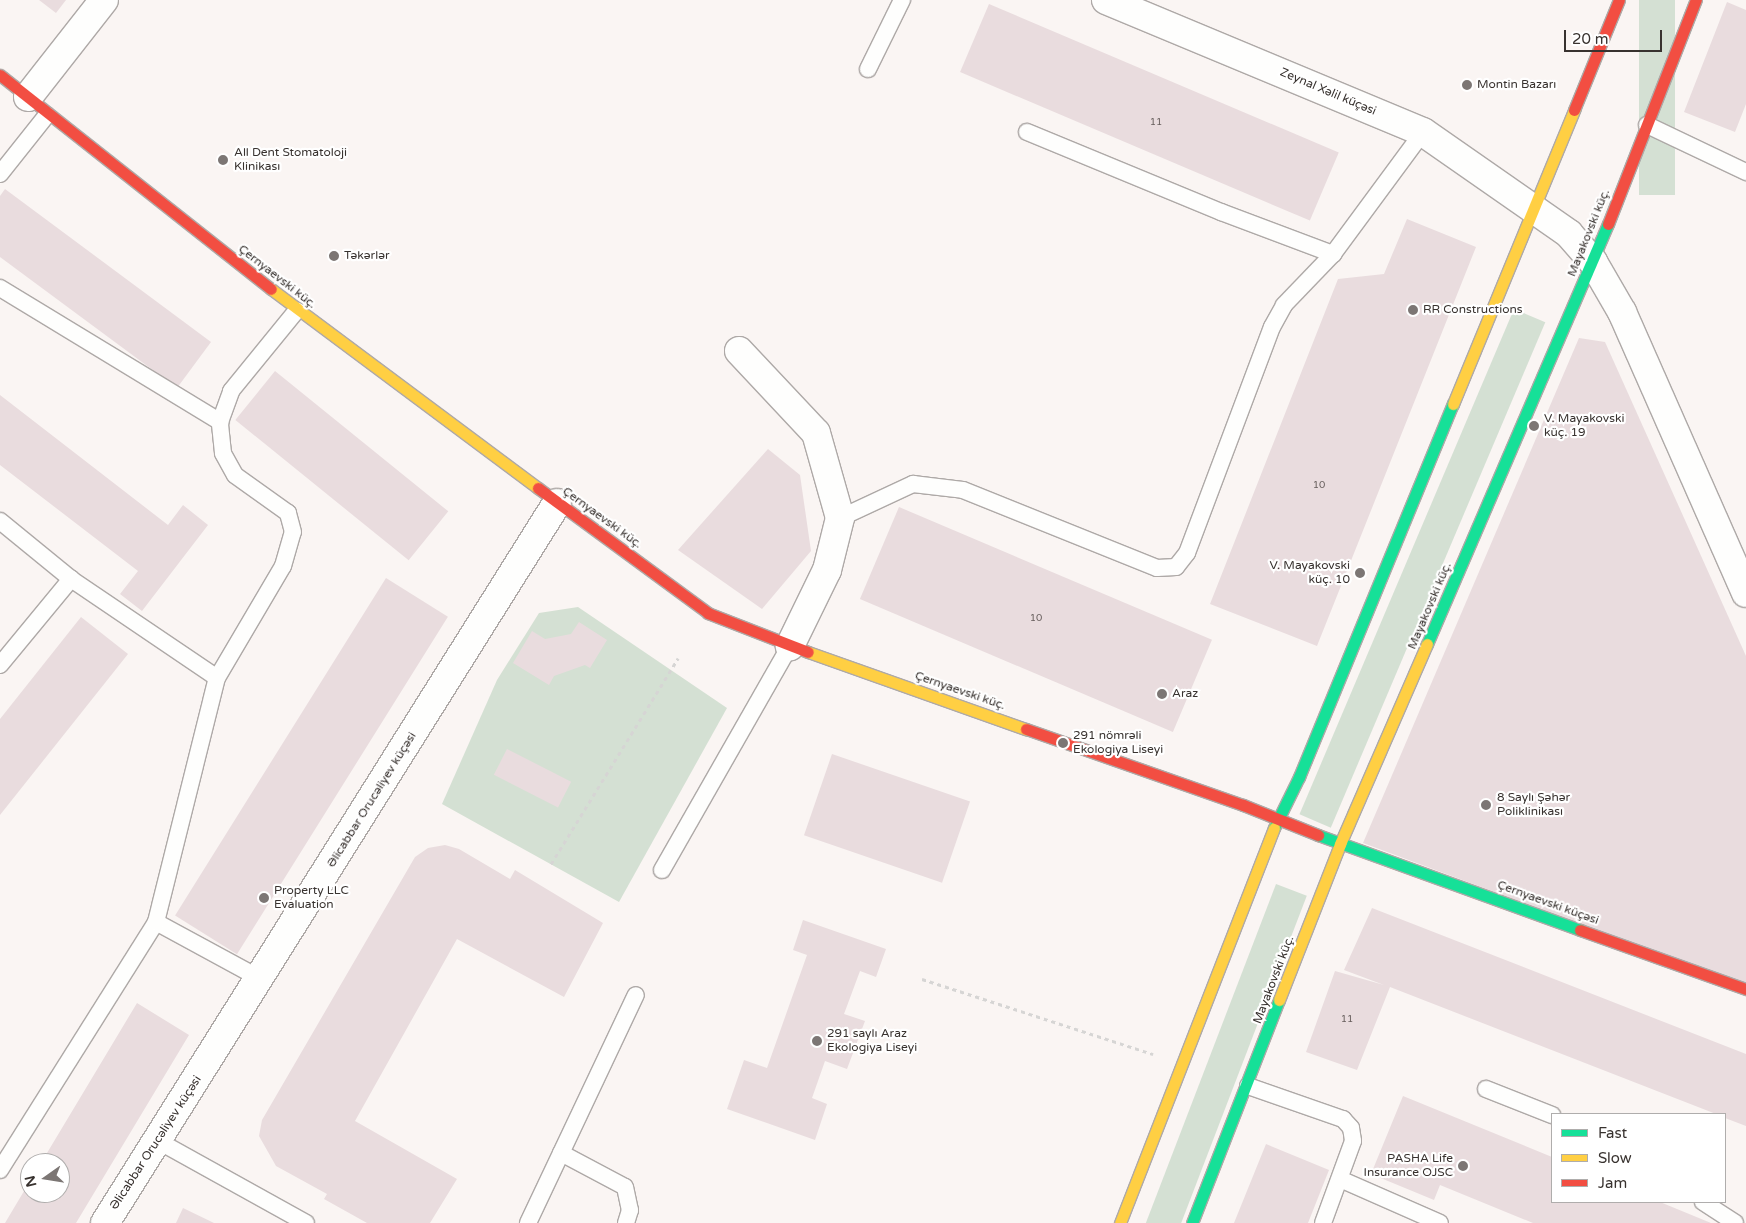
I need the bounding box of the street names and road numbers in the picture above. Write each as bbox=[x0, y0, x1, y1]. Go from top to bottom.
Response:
street label: Zeynal Xəlil küçəsi bbox=[1278, 65, 1378, 119]
street label: Mayakovski küç. bbox=[1565, 187, 1613, 279]
street label: Çernyaevski küç. bbox=[235, 242, 319, 312]
street label: Çernyaevski küç. bbox=[559, 484, 645, 552]
street label: Mayakovski küç. bbox=[1405, 560, 1455, 652]
street label: Çernyaevski küç. bbox=[913, 669, 1007, 713]
street label: Əlicabbar Orucəliyev küçəsi bbox=[324, 730, 420, 870]
street label: Çernyaevski küçəsi bbox=[1495, 878, 1601, 928]
street label: Mayakovski küç. bbox=[1251, 934, 1297, 1026]
street label: Əlicabbar Orucəliyev küçəsi bbox=[107, 1073, 205, 1213]

